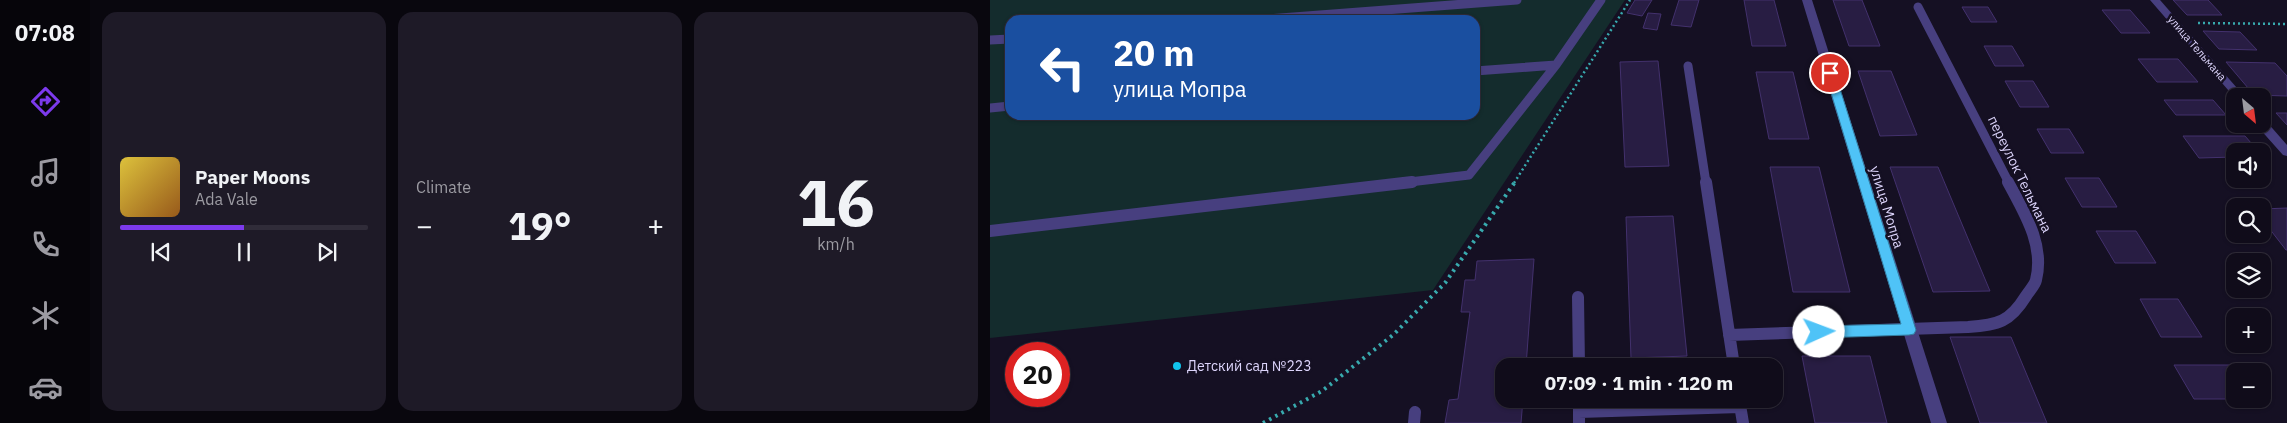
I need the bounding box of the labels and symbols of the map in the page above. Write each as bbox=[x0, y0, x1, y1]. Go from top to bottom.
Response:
street label: улица Тельмана bbox=[2165, 12, 2229, 84]
pin bbox=[1809, 52, 1851, 94]
north arrow bbox=[2226, 88, 2271, 132]
street label: переулок Тельмана bbox=[1984, 113, 2056, 236]
street label: улица Мопра bbox=[1866, 164, 1908, 251]
position arrow bbox=[1792, 305, 1844, 357]
speed limit sign: 20 bbox=[1005, 342, 1070, 407]
place label: Детский сад №223 bbox=[1187, 357, 1312, 375]
marker: Детский сад №223 bbox=[1171, 360, 1183, 372]

